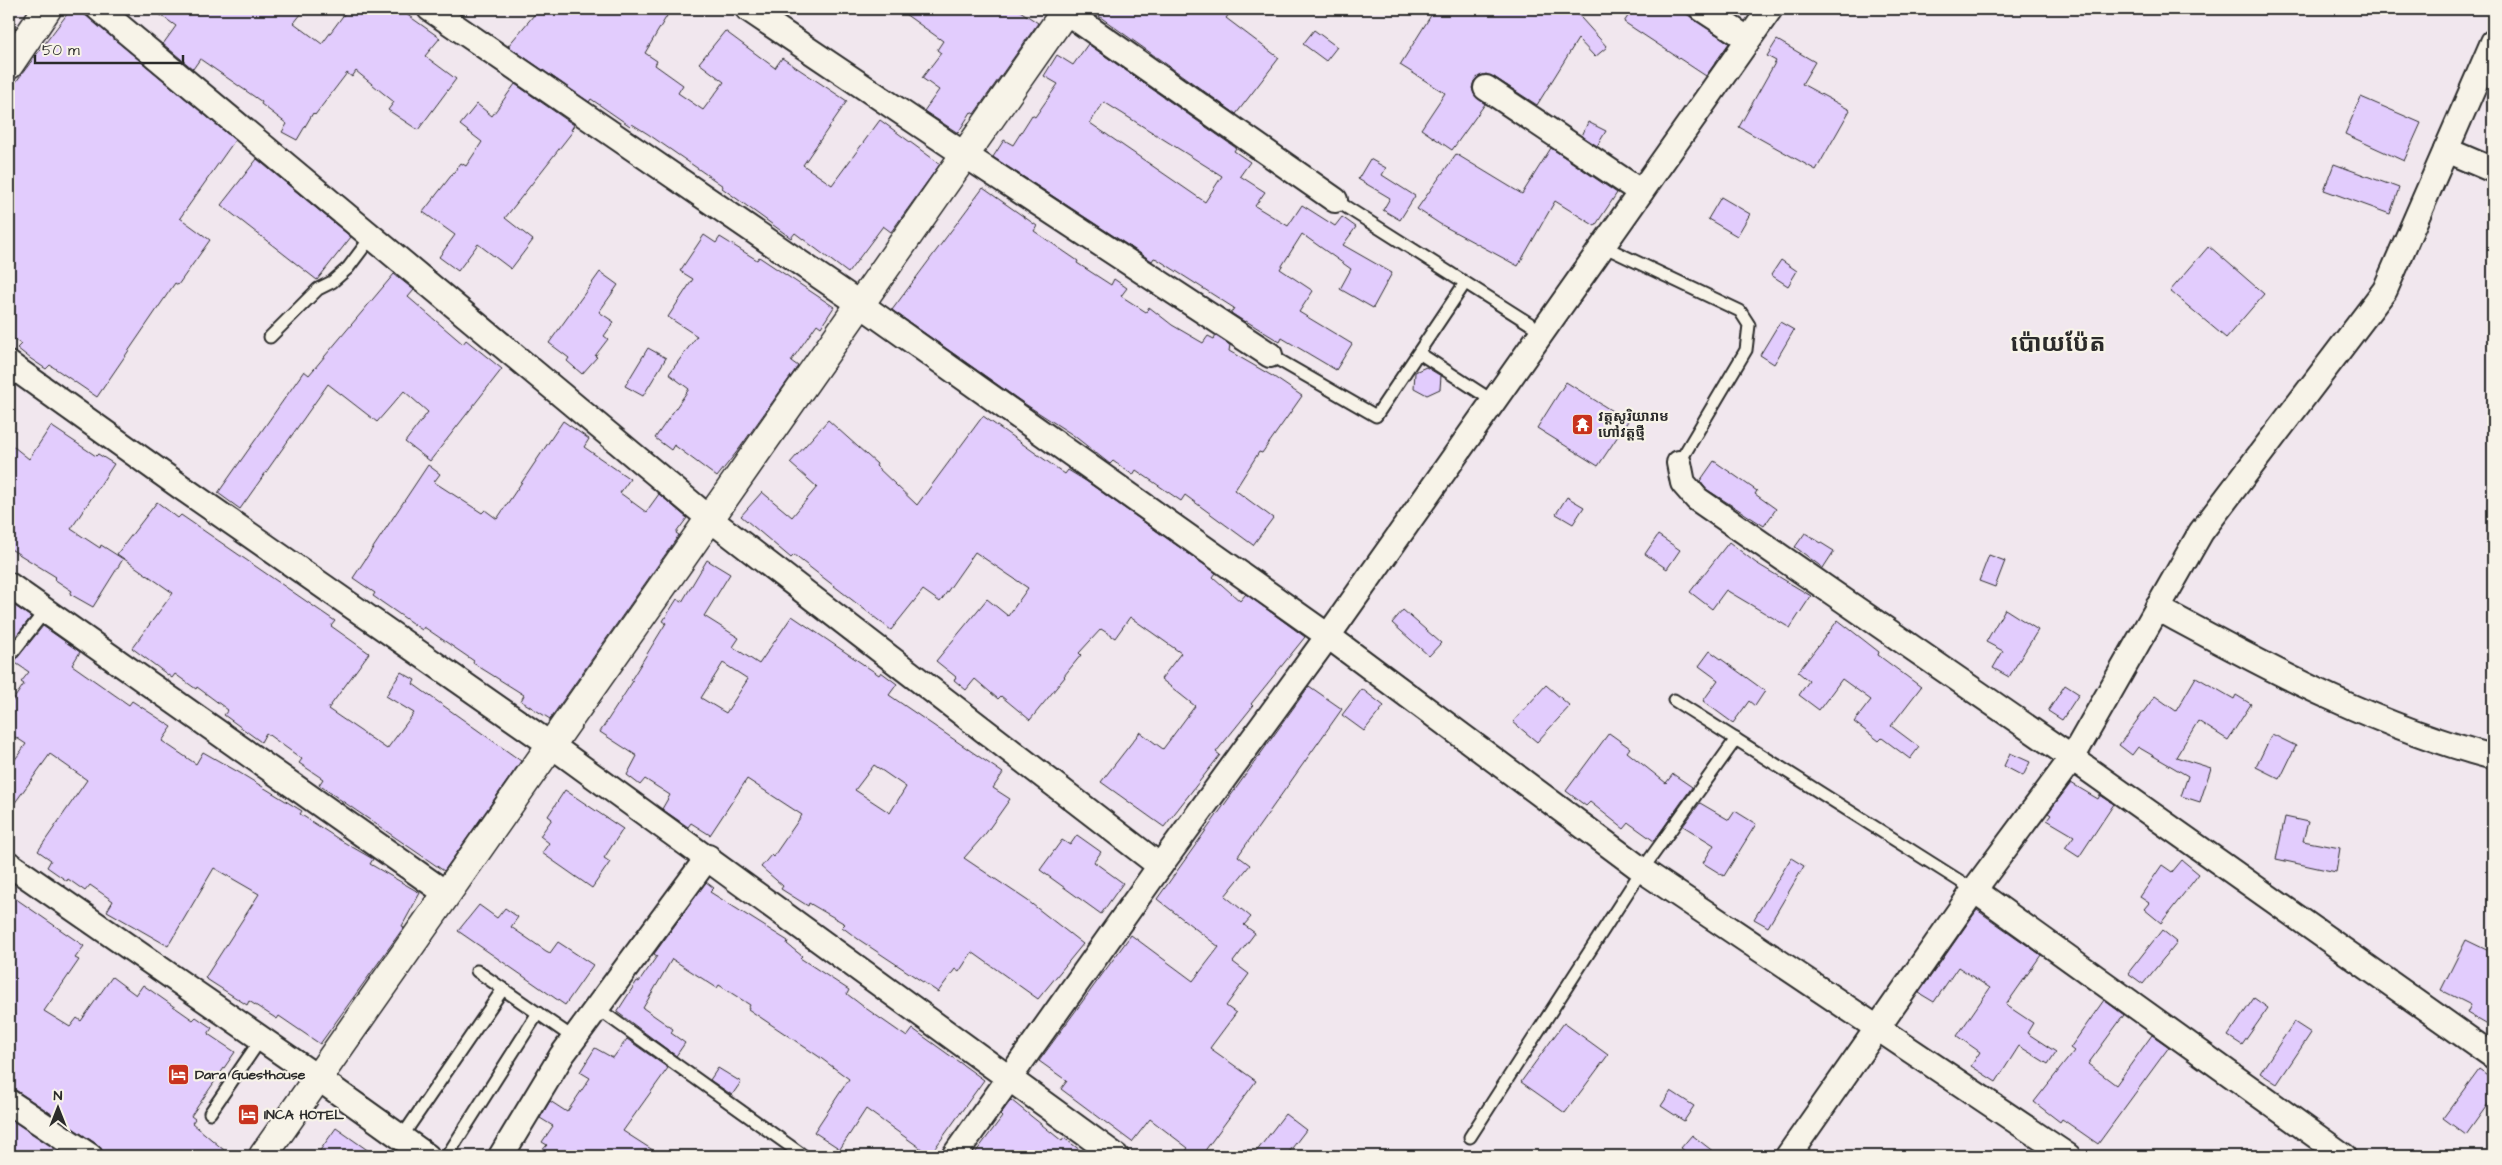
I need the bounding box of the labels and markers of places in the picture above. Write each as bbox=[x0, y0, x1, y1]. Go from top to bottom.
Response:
place label: វត្តសូរិយារាម ហៅវត្តថ្មី bbox=[1598, 407, 1669, 443]
temple icon: វត្តសូរិយារាម ហៅវត្តថ្មី bbox=[1570, 412, 1594, 436]
hotel icon: Dara Guesthouse bbox=[167, 1062, 191, 1086]
place label: Dara Guesthouse bbox=[195, 1065, 306, 1085]
hotel icon: INCA HOTEL bbox=[236, 1102, 260, 1126]
place label: INCA HOTEL bbox=[264, 1105, 344, 1125]

